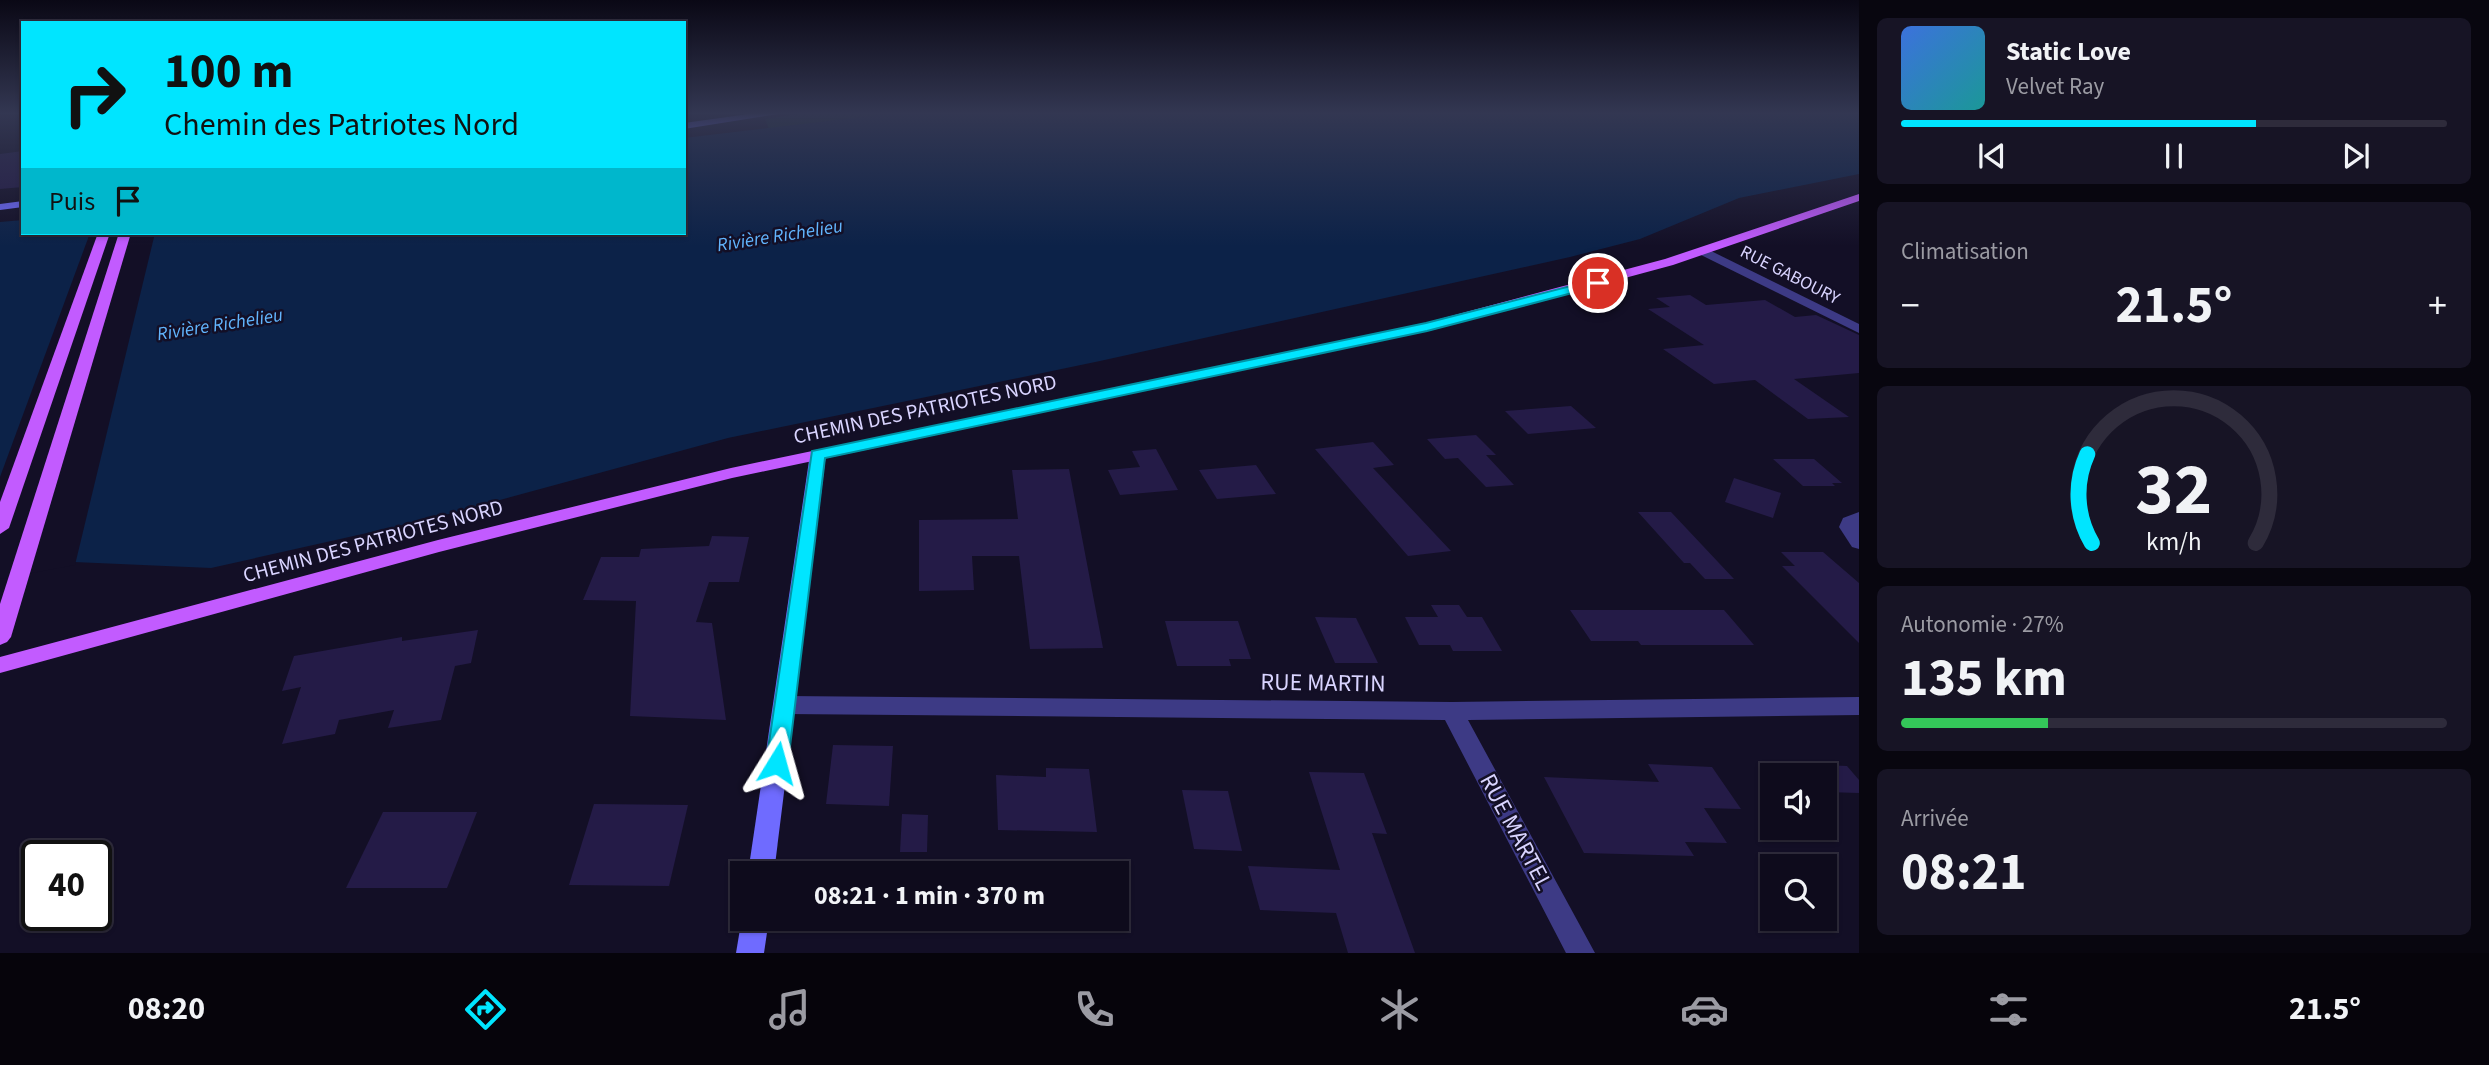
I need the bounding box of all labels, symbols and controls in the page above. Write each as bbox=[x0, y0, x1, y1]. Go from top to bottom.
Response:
text: Static Love bbox=[2006, 33, 2131, 70]
text: 100 m bbox=[164, 37, 293, 107]
icon: right bbox=[49, 49, 140, 140]
text: Velvet Ray bbox=[2006, 70, 2104, 103]
text: Chemin des Patriotes Nord bbox=[164, 102, 519, 148]
icon: previous bbox=[1973, 137, 2011, 175]
icon: pause bbox=[2155, 137, 2193, 175]
icon: next bbox=[2337, 137, 2375, 175]
icon: arrive bbox=[109, 182, 147, 220]
text: Puis bbox=[49, 183, 95, 220]
water label: Rivière Richelieu bbox=[715, 213, 845, 259]
text: Climatisation bbox=[1901, 235, 2029, 268]
street label: RUE GABOURY bbox=[1736, 239, 1844, 311]
pin bbox=[1568, 253, 1628, 313]
icon: arrive bbox=[1579, 264, 1617, 302]
text: 21.5° bbox=[2116, 269, 2232, 343]
text: − bbox=[1901, 279, 1920, 333]
text: + bbox=[2428, 279, 2447, 333]
water label: Rivière Richelieu bbox=[155, 302, 285, 348]
street label: CHEMIN DES PATRIOTES NORD bbox=[791, 366, 1059, 452]
text: 32 bbox=[2136, 438, 2212, 542]
street label: CHEMIN DES PATRIOTES NORD bbox=[240, 492, 506, 590]
text: km/h bbox=[2146, 523, 2202, 559]
text: Autonomie · 27% bbox=[1901, 608, 2064, 641]
text: 135 km bbox=[1901, 642, 2067, 716]
street label: RUE MARTIN bbox=[1260, 664, 1386, 702]
position arrow bbox=[740, 726, 814, 800]
map controls bbox=[1760, 763, 1837, 931]
button: sound bbox=[1760, 763, 1837, 840]
street label: RUE MARTEL bbox=[1471, 767, 1562, 897]
text: Arrivée bbox=[1901, 802, 1969, 835]
text: 08:21 bbox=[1901, 836, 2026, 910]
speed limit sign: 40 bbox=[21, 840, 112, 931]
button: search bbox=[1760, 854, 1837, 931]
text: 08:21 · 1 min · 370 m bbox=[814, 877, 1045, 914]
icon: directions bbox=[461, 985, 510, 1034]
icon: music bbox=[765, 985, 814, 1034]
icon: phone bbox=[1070, 985, 1119, 1034]
icon: climate bbox=[1375, 985, 1424, 1034]
icon: car bbox=[1680, 985, 1729, 1034]
icon: filters bbox=[1984, 985, 2033, 1034]
text: 08:20 bbox=[128, 986, 205, 1032]
text: 21.5° bbox=[2289, 986, 2361, 1032]

